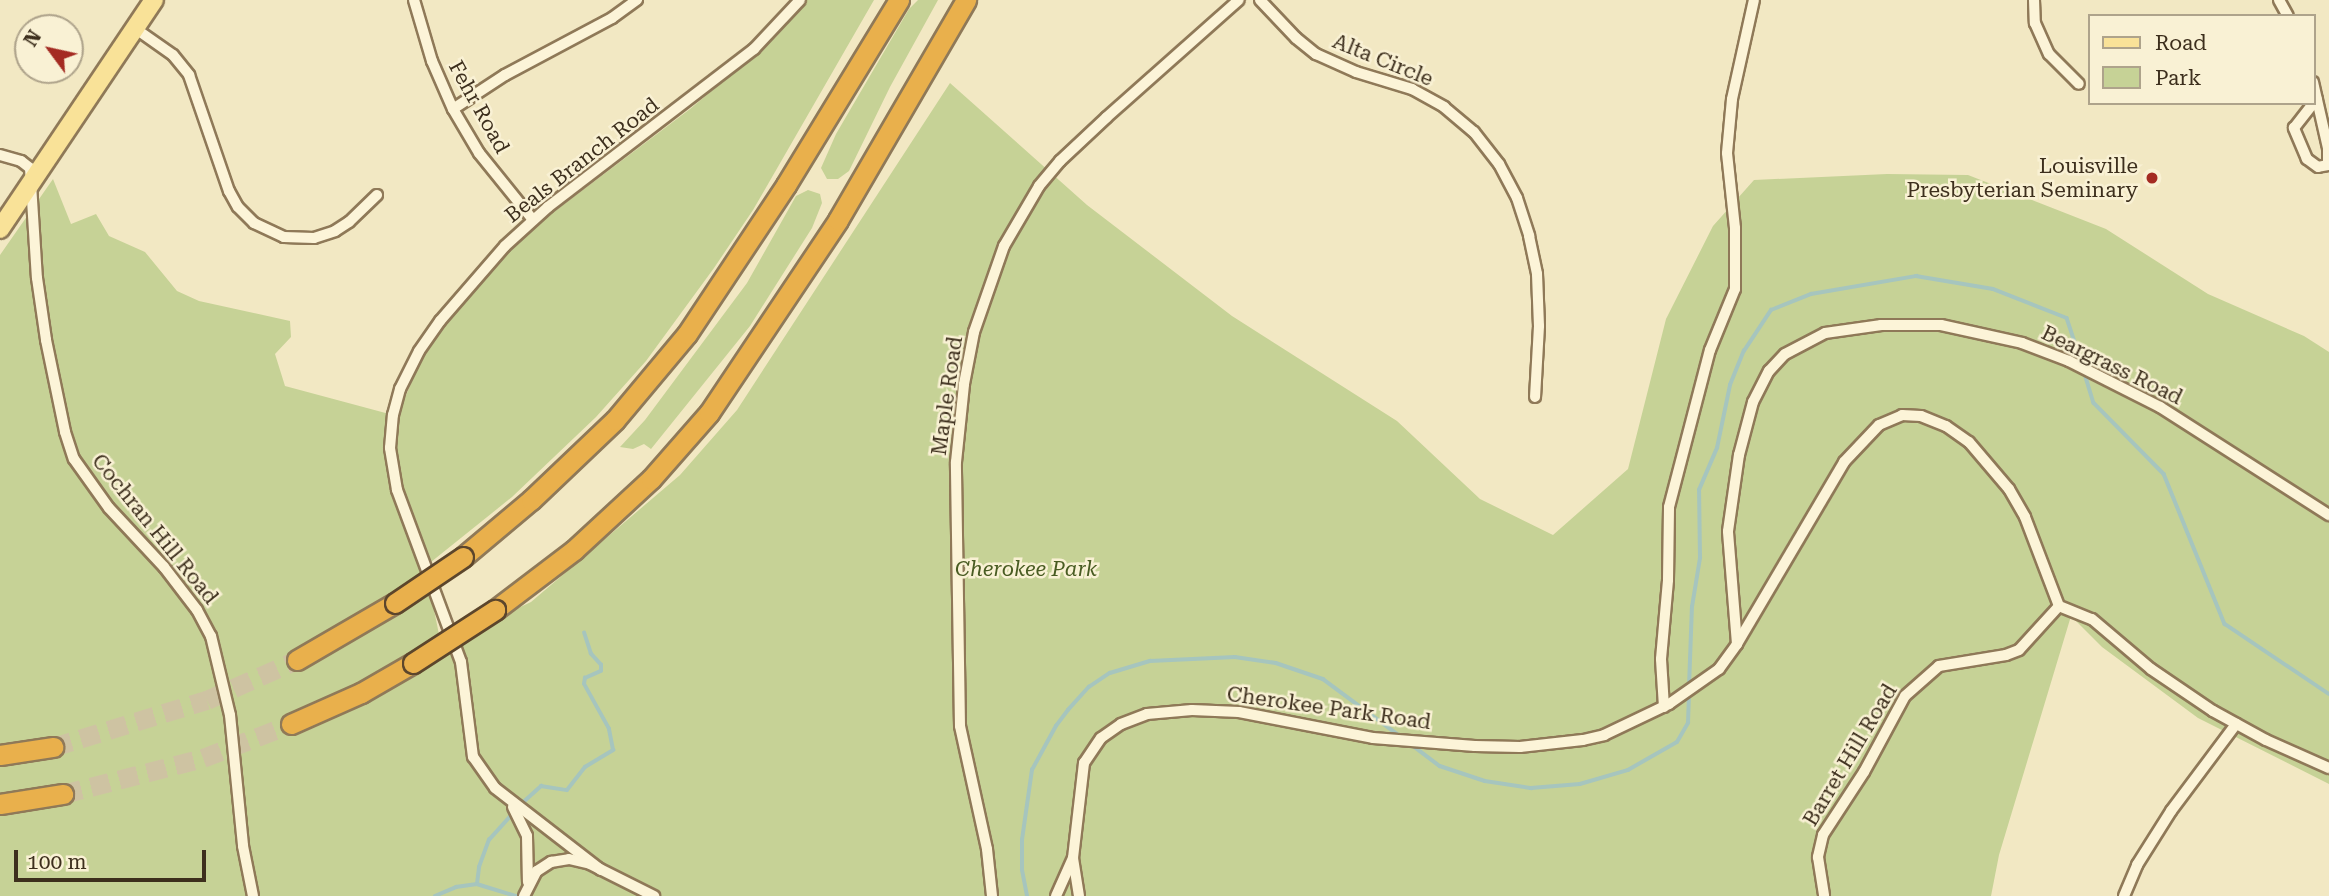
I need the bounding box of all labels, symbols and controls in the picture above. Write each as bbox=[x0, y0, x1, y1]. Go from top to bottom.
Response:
north arrow bbox=[14, 14, 84, 84]
legend bbox=[2088, 14, 2315, 105]
text: N bbox=[19, 26, 46, 51]
street label: Alta Circle bbox=[1329, 28, 1437, 92]
text: Road bbox=[2155, 31, 2207, 55]
street label: Fehr Road bbox=[443, 56, 515, 158]
text: Park bbox=[2155, 66, 2201, 90]
street label: Beals Branch Road bbox=[500, 92, 664, 228]
place label: Louisville Presbyterian Seminary bbox=[1906, 153, 2138, 203]
marker: Louisville Presbyterian Seminary bbox=[2144, 170, 2160, 186]
street label: Beargrass Road bbox=[2037, 320, 2187, 410]
street label: Maple Road bbox=[926, 335, 968, 457]
street label: Cochran Hill Road bbox=[87, 449, 223, 609]
park label: Cherokee Park bbox=[955, 556, 1097, 582]
street label: Barret Hill Road bbox=[1798, 679, 1902, 831]
street label: Cherokee Park Road bbox=[1225, 681, 1433, 735]
scale bar bbox=[18, 836, 210, 880]
text: 100 m bbox=[27, 850, 87, 874]

